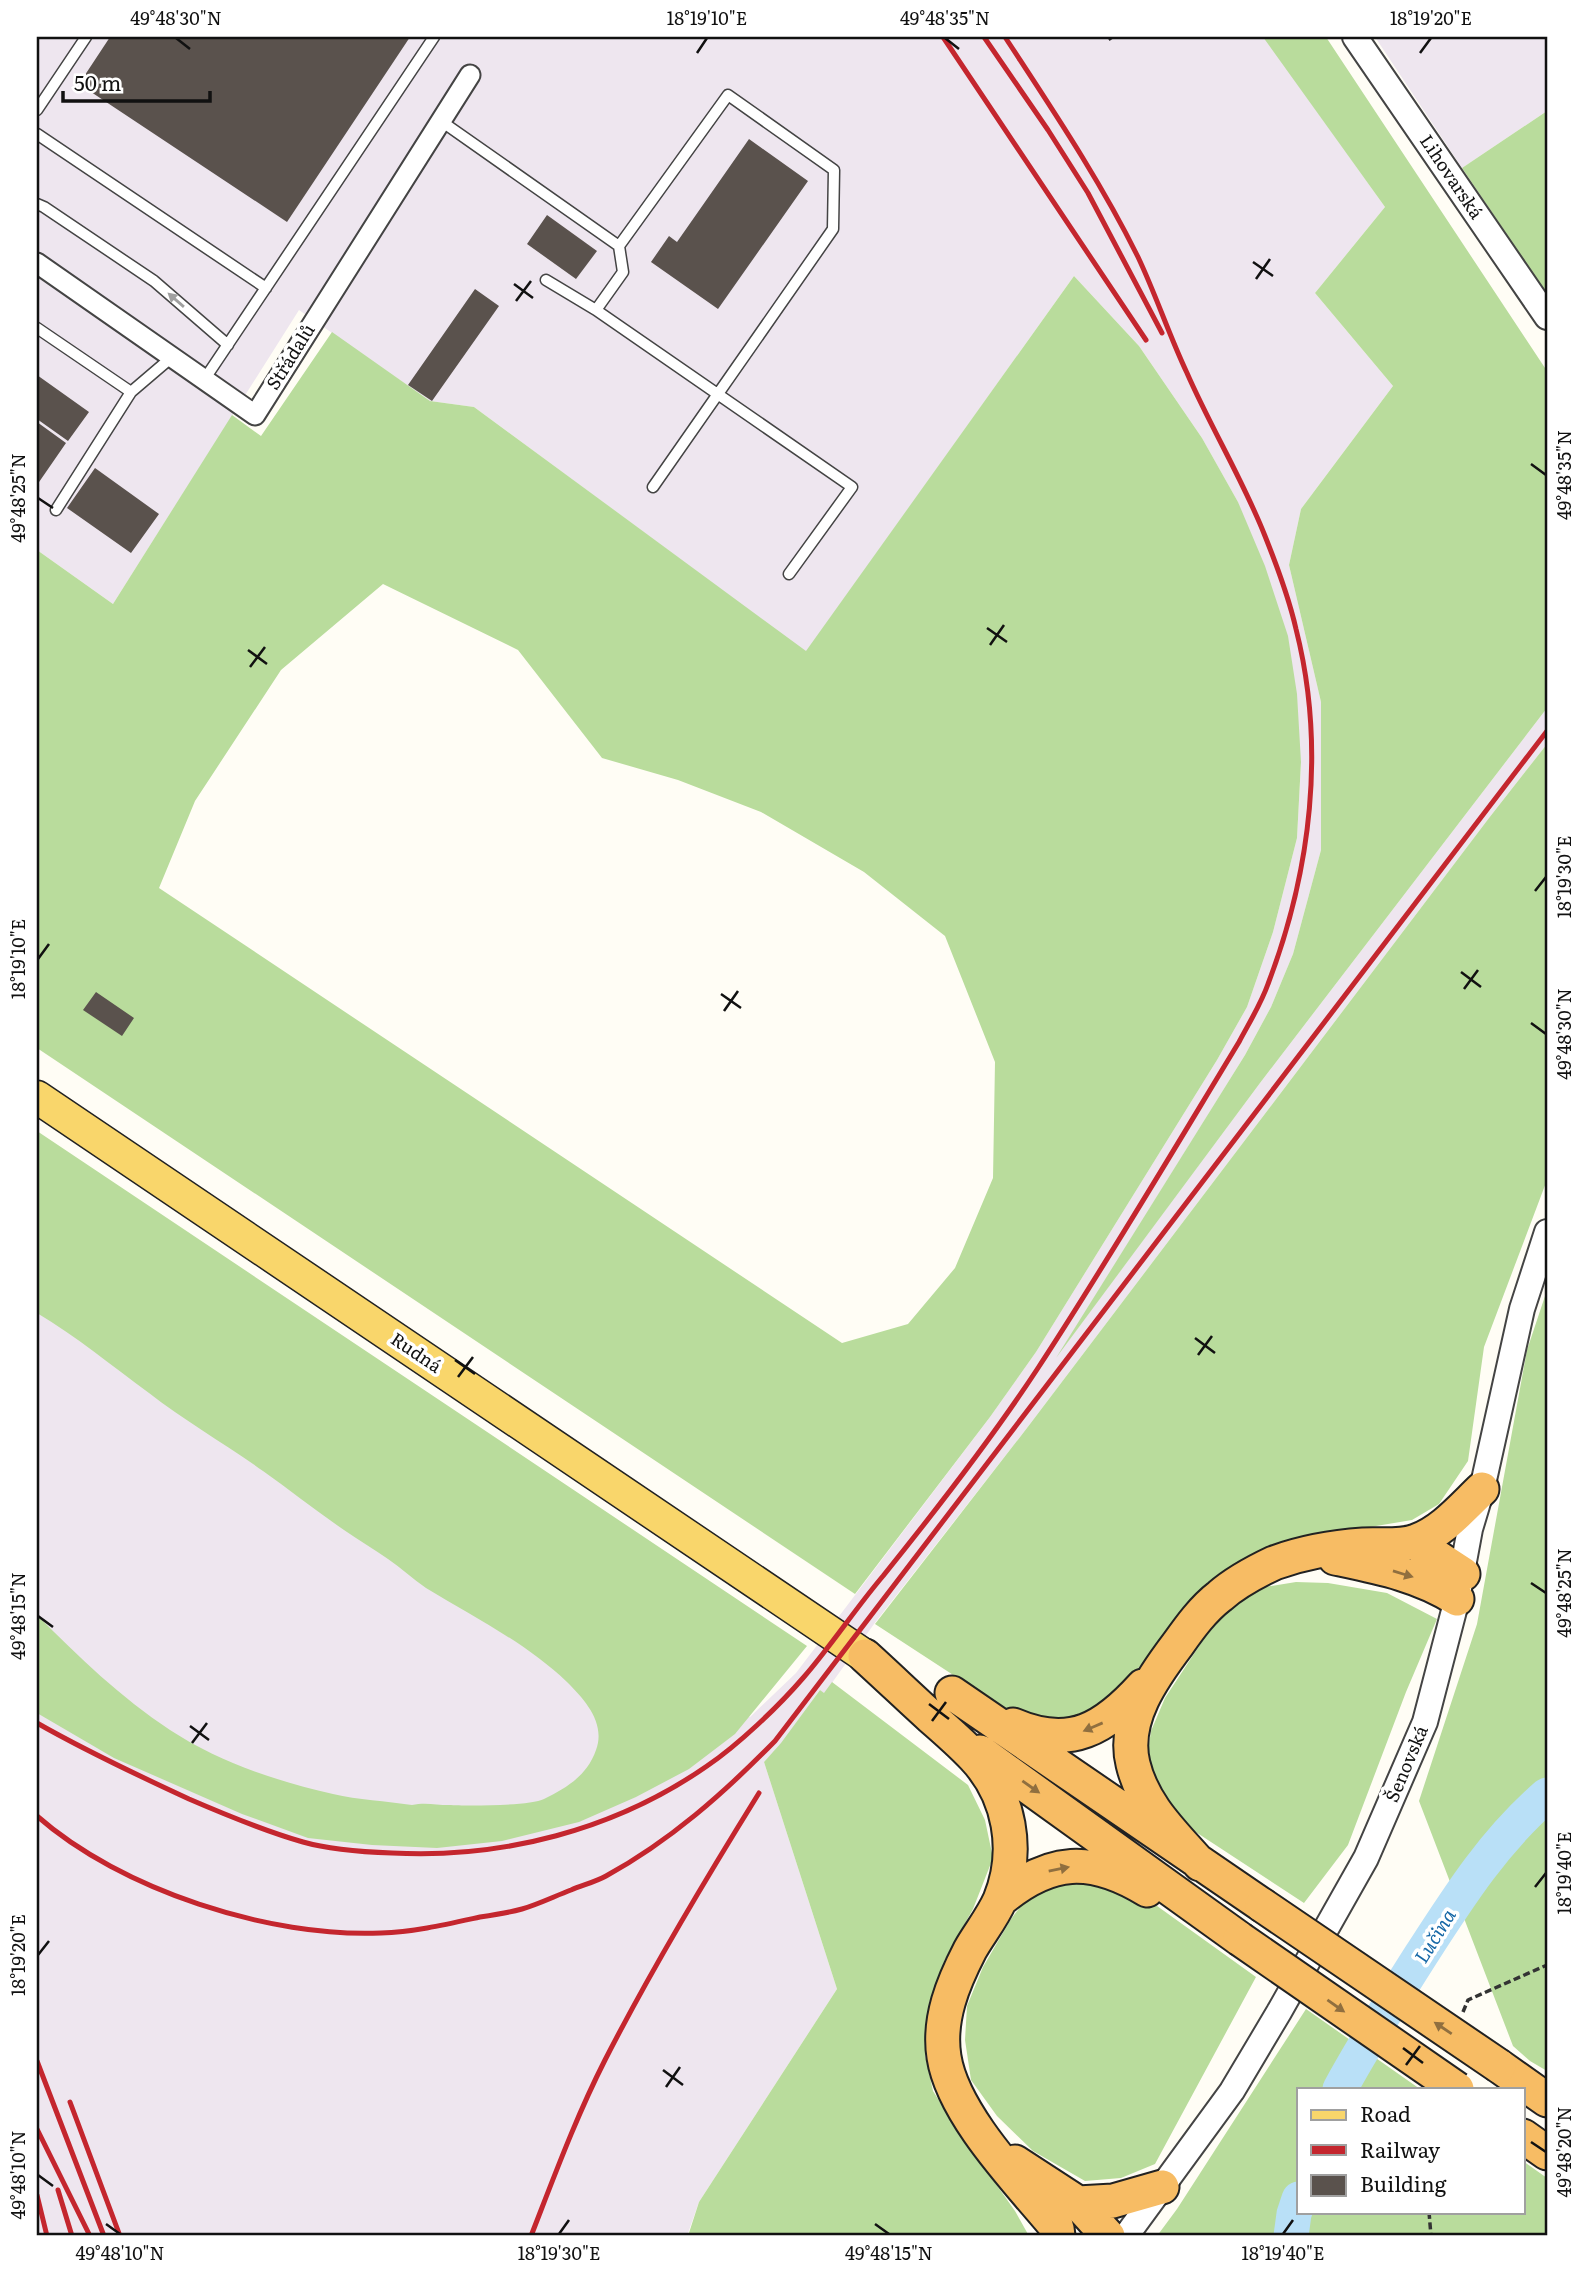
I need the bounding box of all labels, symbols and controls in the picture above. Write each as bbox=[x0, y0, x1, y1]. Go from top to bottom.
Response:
text: 49°48'30"N bbox=[130, 4, 222, 31]
text: 18°19'10"E bbox=[667, 4, 747, 31]
text: 49°48'35"N bbox=[900, 4, 990, 31]
text: 18°19'20"E bbox=[1390, 4, 1472, 31]
scale bar bbox=[63, 60, 210, 104]
text: 50 m bbox=[74, 66, 121, 97]
street label: Lihovarská bbox=[1414, 128, 1491, 224]
one-way arrow bbox=[168, 293, 185, 308]
street label: Střádalů bbox=[259, 318, 321, 395]
text: 49°48'35"N bbox=[1550, 430, 1577, 520]
text: 49°48'25"N bbox=[4, 453, 31, 543]
text: 18°19'30"E bbox=[1550, 836, 1577, 918]
text: 18°19'10"E bbox=[4, 919, 31, 999]
text: 49°48'30"N bbox=[1550, 988, 1577, 1080]
street label: Rudná bbox=[386, 1325, 448, 1379]
text: 49°48'25"N bbox=[1550, 1548, 1577, 1638]
one-way arrow bbox=[1392, 1569, 1413, 1579]
text: 49°48'15"N bbox=[4, 1572, 31, 1660]
one-way arrow bbox=[1083, 1721, 1103, 1733]
street label: Šenovská bbox=[1377, 1721, 1434, 1806]
one-way arrow bbox=[1022, 1780, 1040, 1794]
text: 18°19'40"E bbox=[1550, 1832, 1577, 1914]
one-way arrow bbox=[1048, 1863, 1070, 1874]
water label: Lučina bbox=[1407, 1903, 1462, 1968]
text: 18°19'20"E bbox=[4, 1914, 31, 1996]
one-way arrow bbox=[1327, 1999, 1346, 2012]
one-way arrow bbox=[1434, 2021, 1452, 2035]
legend bbox=[1297, 2088, 1524, 2214]
text: Road bbox=[1360, 2097, 1411, 2128]
text: 49°48'20"N bbox=[1550, 2107, 1577, 2197]
text: 49°48'10"N bbox=[4, 2130, 31, 2220]
text: Railway bbox=[1360, 2133, 1441, 2164]
text: Building bbox=[1360, 2167, 1447, 2198]
text: 49°48'10"N bbox=[75, 2239, 165, 2266]
text: 18°19'30"E bbox=[518, 2239, 600, 2266]
text: 49°48'15"N bbox=[845, 2239, 933, 2266]
text: 18°19'40"E bbox=[1242, 2239, 1324, 2266]

